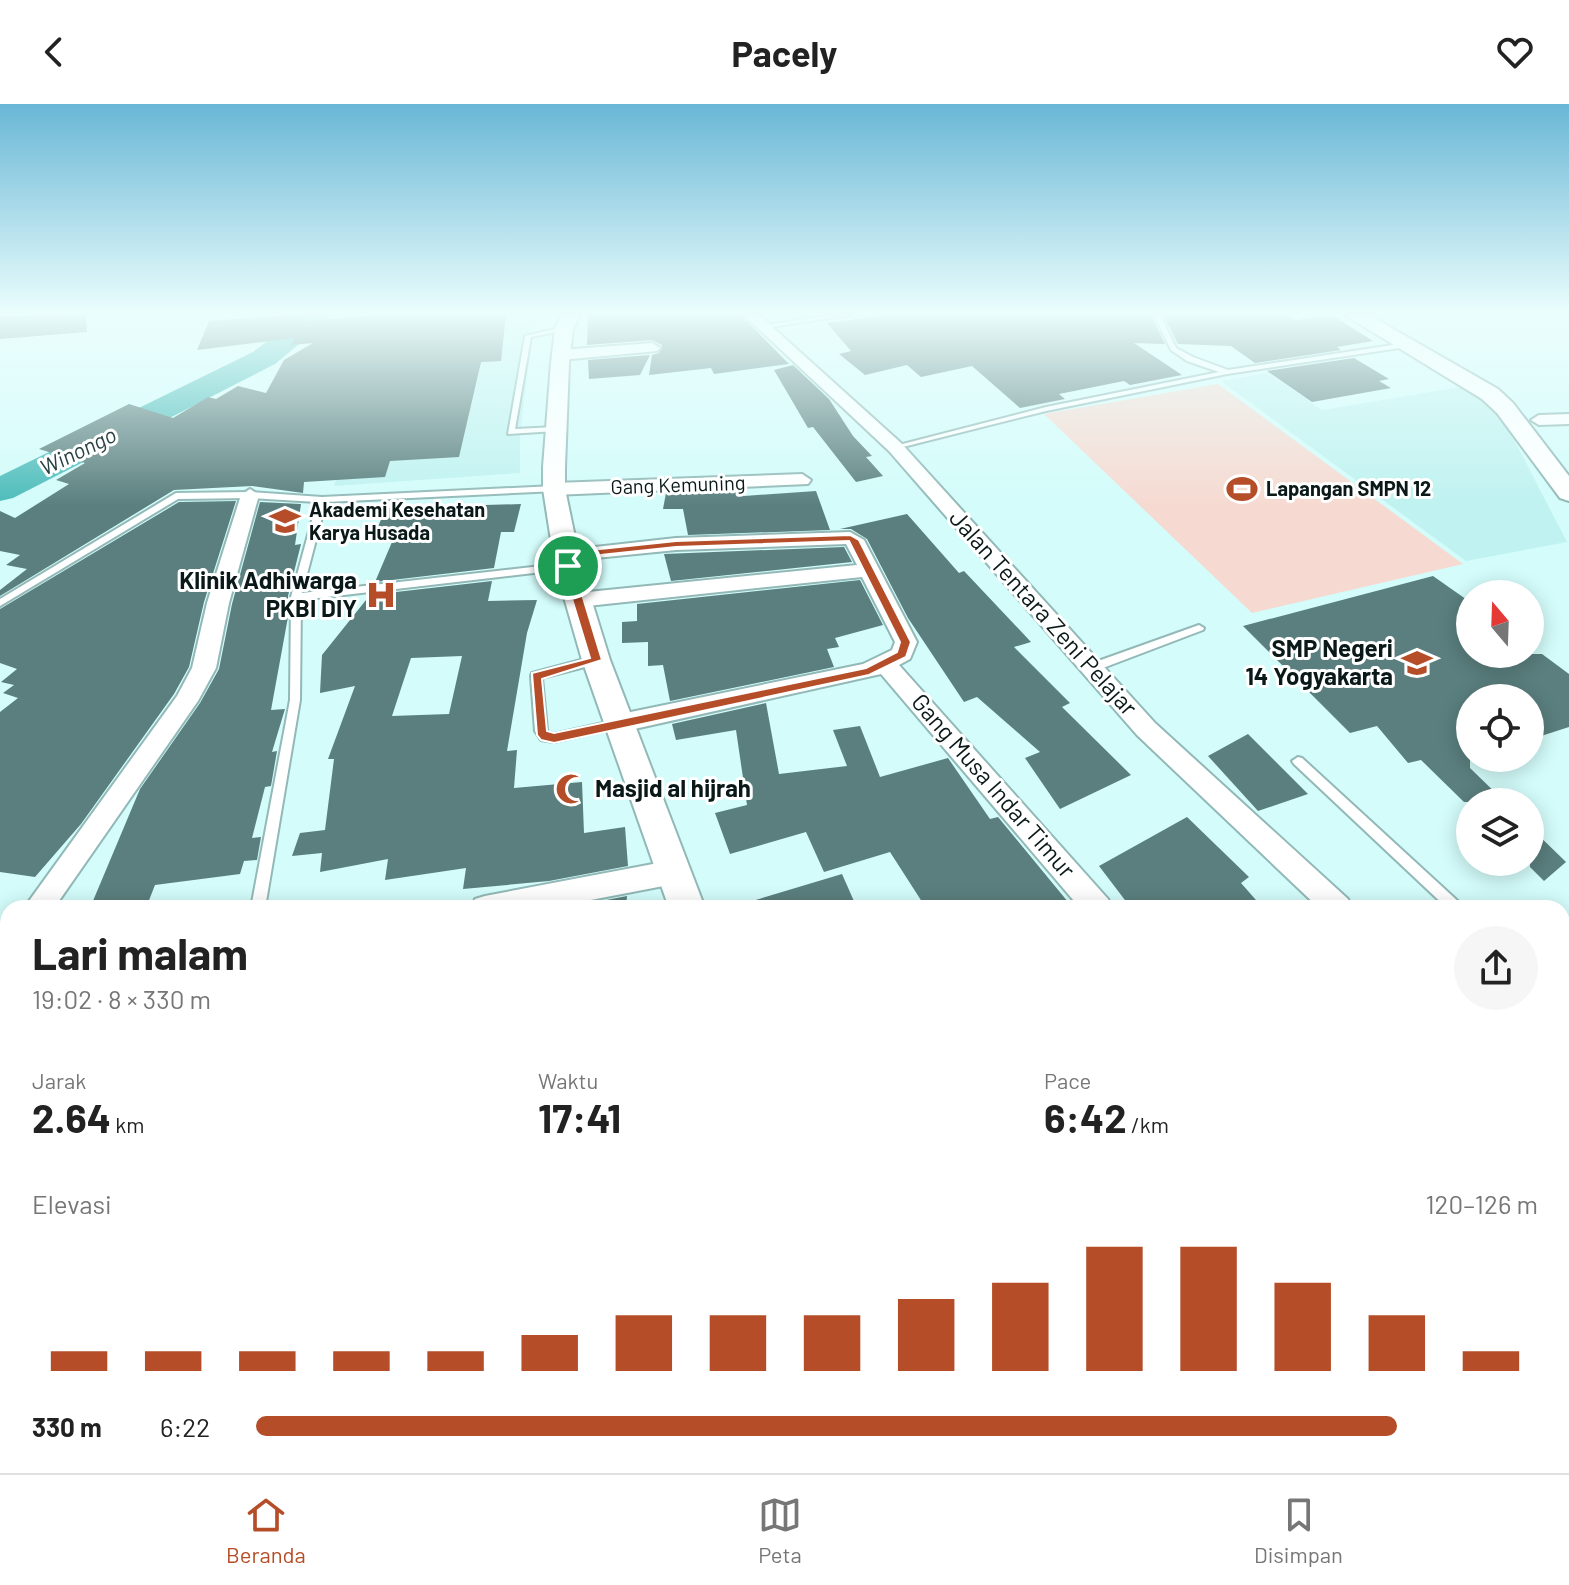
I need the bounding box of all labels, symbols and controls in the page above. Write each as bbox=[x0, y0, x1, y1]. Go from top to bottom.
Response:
icon: back bbox=[32, 30, 76, 74]
icon: heart bbox=[1493, 30, 1537, 74]
text: Pacely bbox=[732, 31, 837, 74]
water label: Winongo bbox=[35, 420, 120, 480]
street label: Gang Kemuning bbox=[610, 470, 746, 498]
sports icon: Lapangan SMPN 12 bbox=[1225, 472, 1259, 506]
place label: Lapangan SMPN 12 bbox=[1266, 476, 1431, 500]
place label: Akademi Kesehatan Karya Husada bbox=[309, 497, 485, 544]
street label: Jalan Tentara Zeni Pelajar bbox=[944, 503, 1144, 721]
school or university icon: Akademi Kesehatan Karya Husada bbox=[268, 504, 302, 538]
pin bbox=[534, 532, 602, 600]
icon: arrive bbox=[546, 544, 590, 588]
place label: Klinik Adhiwarga PKBI DIY bbox=[179, 565, 357, 622]
hospital icon: Klinik Adhiwarga PKBI DIY bbox=[364, 578, 398, 612]
north arrow bbox=[1456, 580, 1544, 668]
map controls bbox=[1456, 580, 1544, 876]
place label: SMP Negeri 14 Yogyakarta bbox=[1245, 633, 1393, 690]
school or university icon: SMP Negeri 14 Yogyakarta bbox=[1400, 646, 1434, 680]
button: locate bbox=[1456, 684, 1544, 772]
street label: Gang Musa Indar Timur bbox=[906, 687, 1082, 883]
mosque icon: Masjid al hijrah bbox=[554, 772, 588, 806]
place label: Masjid al hijrah bbox=[595, 773, 751, 802]
button: layers bbox=[1456, 788, 1544, 876]
text: Lari malam bbox=[32, 926, 248, 979]
button: share bbox=[1454, 926, 1538, 1010]
text: 19:02 · 8 × 330 m bbox=[32, 983, 211, 1014]
text: Jarak bbox=[32, 1067, 86, 1093]
text: Waktu bbox=[538, 1067, 598, 1093]
text: Pace bbox=[1044, 1067, 1091, 1093]
text: 2.64 bbox=[32, 1093, 111, 1141]
text: 17:41 bbox=[538, 1093, 621, 1141]
text: 6:42 bbox=[1044, 1093, 1127, 1141]
text: km bbox=[111, 1111, 145, 1137]
text: /km bbox=[1127, 1111, 1169, 1137]
text: Elevasi bbox=[32, 1188, 112, 1219]
text: 120–126 m bbox=[1425, 1188, 1538, 1219]
text: 330 m bbox=[32, 1411, 102, 1442]
text: 6:22 bbox=[160, 1411, 210, 1442]
tab: Beranda bbox=[226, 1493, 306, 1567]
tab: Peta bbox=[758, 1493, 802, 1567]
tab: Disimpan bbox=[1254, 1493, 1343, 1567]

